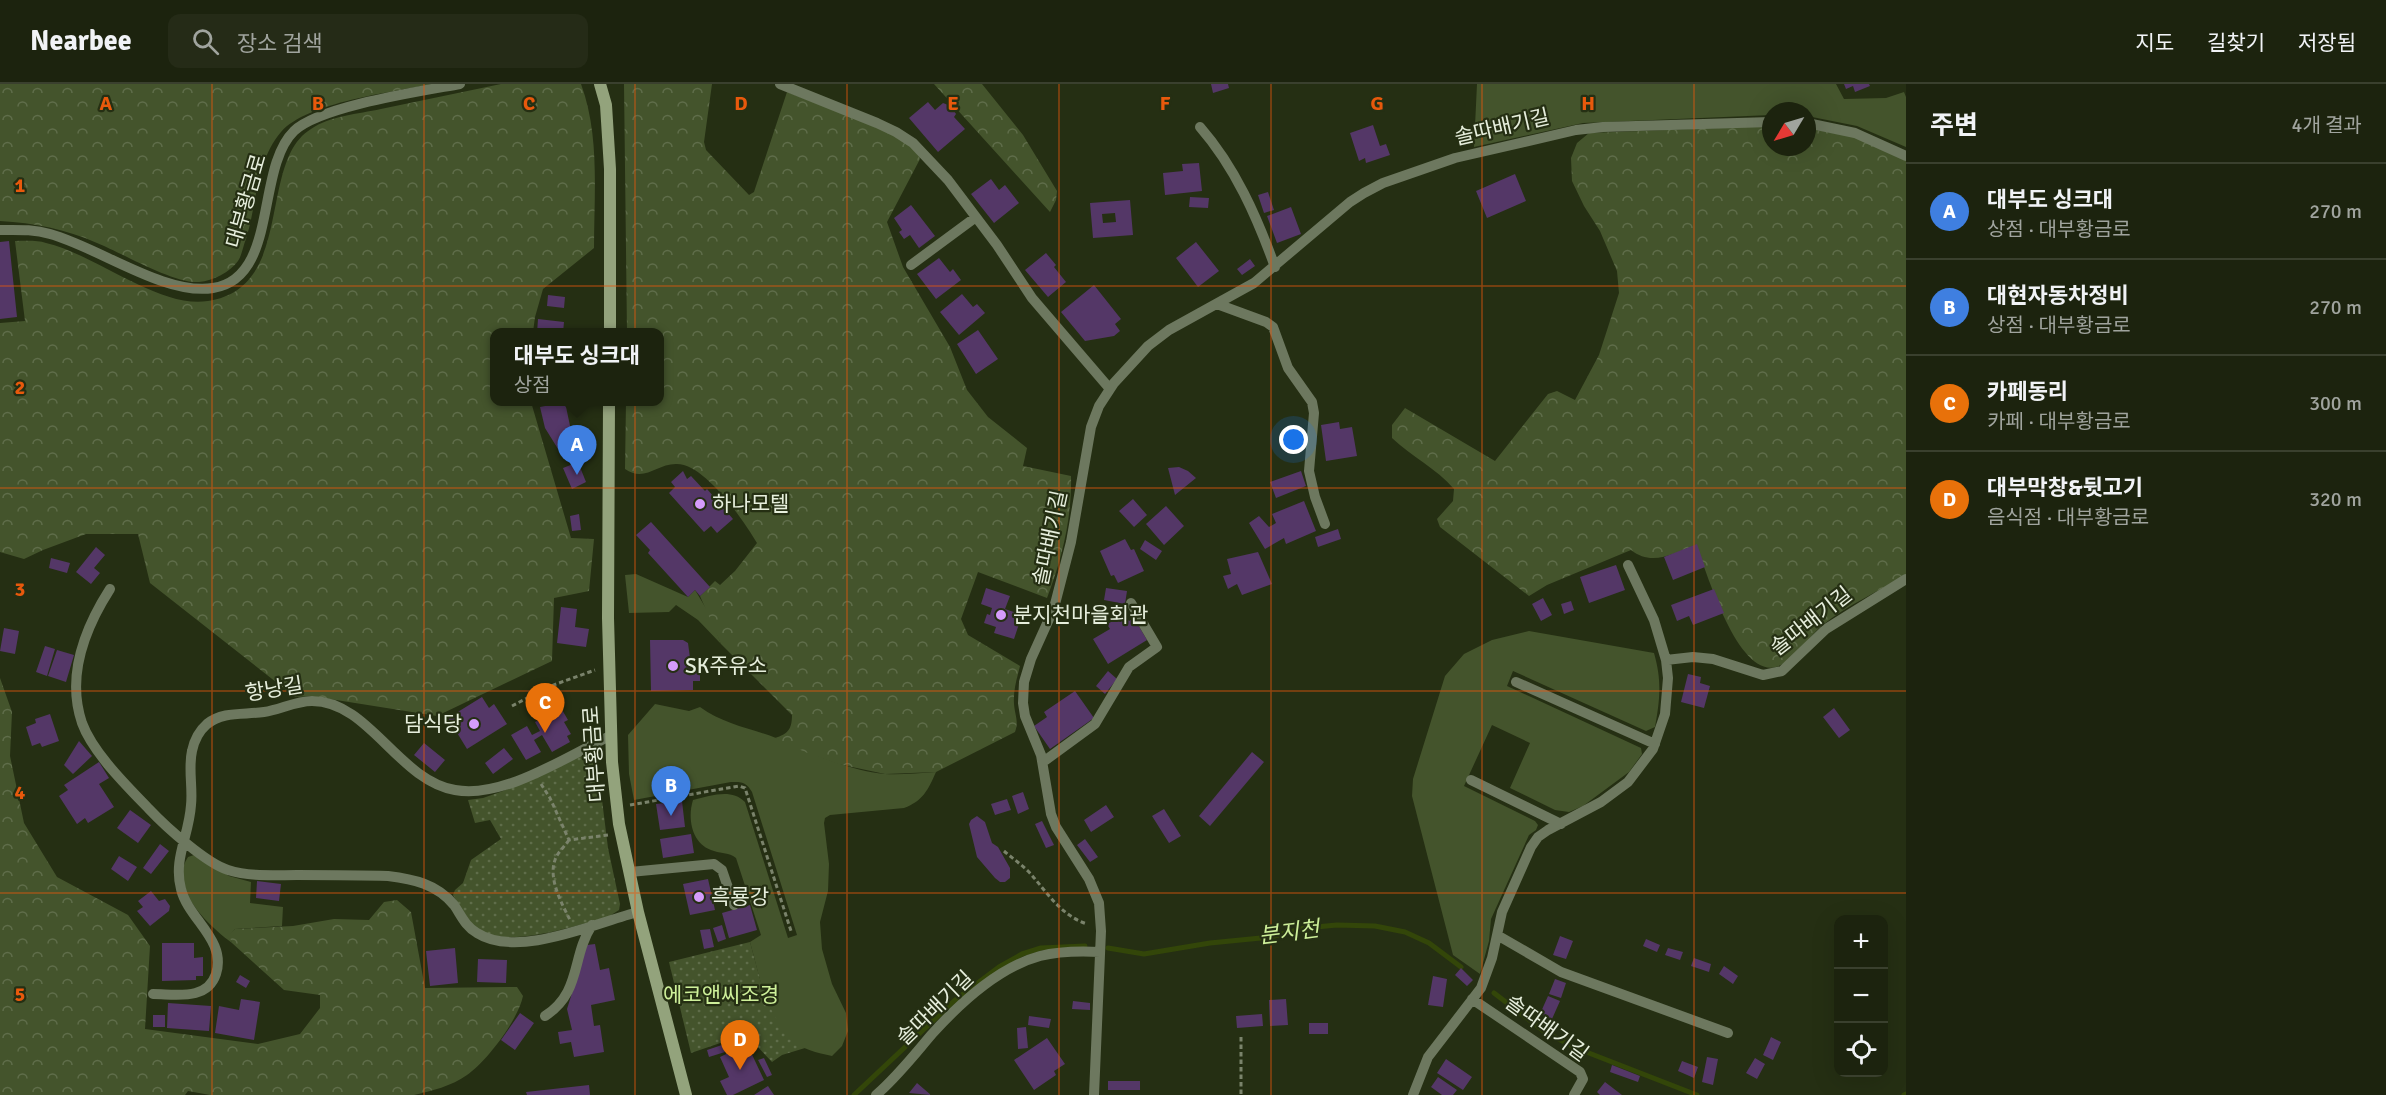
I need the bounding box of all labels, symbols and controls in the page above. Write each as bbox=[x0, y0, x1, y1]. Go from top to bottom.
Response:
search box bbox=[168, 14, 588, 68]
text: Nearbee bbox=[30, 24, 132, 58]
icon: search bbox=[189, 25, 222, 58]
text: 장소 검색 bbox=[237, 30, 322, 57]
text: 지도 bbox=[2135, 30, 2174, 56]
text: 길찾기 bbox=[2207, 30, 2265, 56]
text: 저장됨 bbox=[2298, 30, 2356, 56]
text: A bbox=[100, 91, 113, 116]
text: B bbox=[312, 91, 324, 116]
text: C bbox=[523, 91, 535, 116]
text: D bbox=[734, 91, 748, 116]
text: E bbox=[947, 91, 959, 116]
text: F bbox=[1160, 91, 1171, 116]
text: G bbox=[1370, 91, 1384, 116]
text: H bbox=[1581, 91, 1595, 116]
north arrow bbox=[1762, 102, 1816, 156]
street label: 솔따배기길 bbox=[1452, 103, 1552, 151]
text: 주변 bbox=[1930, 110, 1978, 142]
text: 4개 결과 bbox=[2292, 113, 2362, 138]
street label: 대부황금로 bbox=[220, 151, 272, 251]
text: 1 bbox=[15, 173, 26, 198]
text: 대부도 싱크대 bbox=[1987, 186, 2113, 213]
text: A bbox=[1943, 199, 1956, 224]
text: 270 m bbox=[2309, 199, 2362, 224]
text: 상점 · 대부황금로 bbox=[1987, 217, 2131, 242]
text: 대현자동차정비 bbox=[1987, 282, 2129, 309]
text: B bbox=[1943, 295, 1956, 320]
text: 270 m bbox=[2309, 295, 2362, 320]
text: 상점 · 대부황금로 bbox=[1987, 313, 2131, 338]
popup bbox=[490, 328, 664, 406]
text: 대부도 싱크대 bbox=[514, 342, 640, 369]
text: 상점 bbox=[514, 373, 551, 398]
text: 2 bbox=[15, 375, 25, 400]
text: 카페동리 bbox=[1987, 378, 2068, 405]
text: C bbox=[1943, 391, 1956, 416]
text: 300 m bbox=[2309, 391, 2362, 416]
text: 카페 · 대부황금로 bbox=[1987, 409, 2131, 434]
your location bbox=[1279, 425, 1308, 454]
pin: A bbox=[558, 426, 596, 475]
text: 대부막창&뒷고기 bbox=[1987, 474, 2143, 501]
text: D bbox=[1943, 487, 1956, 512]
text: 320 m bbox=[2309, 487, 2362, 512]
street label: 솔따배기길 bbox=[1027, 488, 1073, 588]
place label: 하나모텔 bbox=[712, 491, 789, 517]
marker: 하나모텔 bbox=[693, 497, 707, 511]
text: 음식점 · 대부황금로 bbox=[1987, 505, 2149, 530]
text: 3 bbox=[15, 577, 25, 602]
street label: 솔따배기길 bbox=[1765, 581, 1857, 661]
place label: 분지천마을회관 bbox=[1013, 602, 1148, 628]
marker: 분지천마을회관 bbox=[994, 608, 1008, 622]
place label: SK주유소 bbox=[685, 653, 767, 679]
marker: SK주유소 bbox=[666, 659, 680, 673]
street label: 항낭길 bbox=[243, 672, 305, 706]
pin: C bbox=[526, 684, 564, 733]
street label: 대부황금로 bbox=[578, 705, 610, 803]
place label: 담식당 bbox=[404, 711, 462, 737]
marker: 담식당 bbox=[467, 717, 481, 731]
pin: B bbox=[652, 766, 690, 816]
text: 4 bbox=[15, 780, 26, 805]
place label: 흑룡강 bbox=[711, 884, 769, 910]
marker: 흑룡강 bbox=[692, 890, 706, 904]
water label: 분지천 bbox=[1257, 915, 1324, 949]
map controls bbox=[1834, 915, 1888, 1077]
button: + bbox=[1834, 915, 1888, 969]
street label: 솔따배기길 bbox=[891, 965, 979, 1051]
button: − bbox=[1834, 969, 1888, 1023]
text: 5 bbox=[15, 982, 25, 1007]
park label: 에코앤씨조경 bbox=[663, 982, 779, 1008]
street label: 솔따배기길 bbox=[1500, 989, 1594, 1067]
pin: D bbox=[720, 1020, 760, 1070]
button: locate bbox=[1834, 1023, 1888, 1077]

